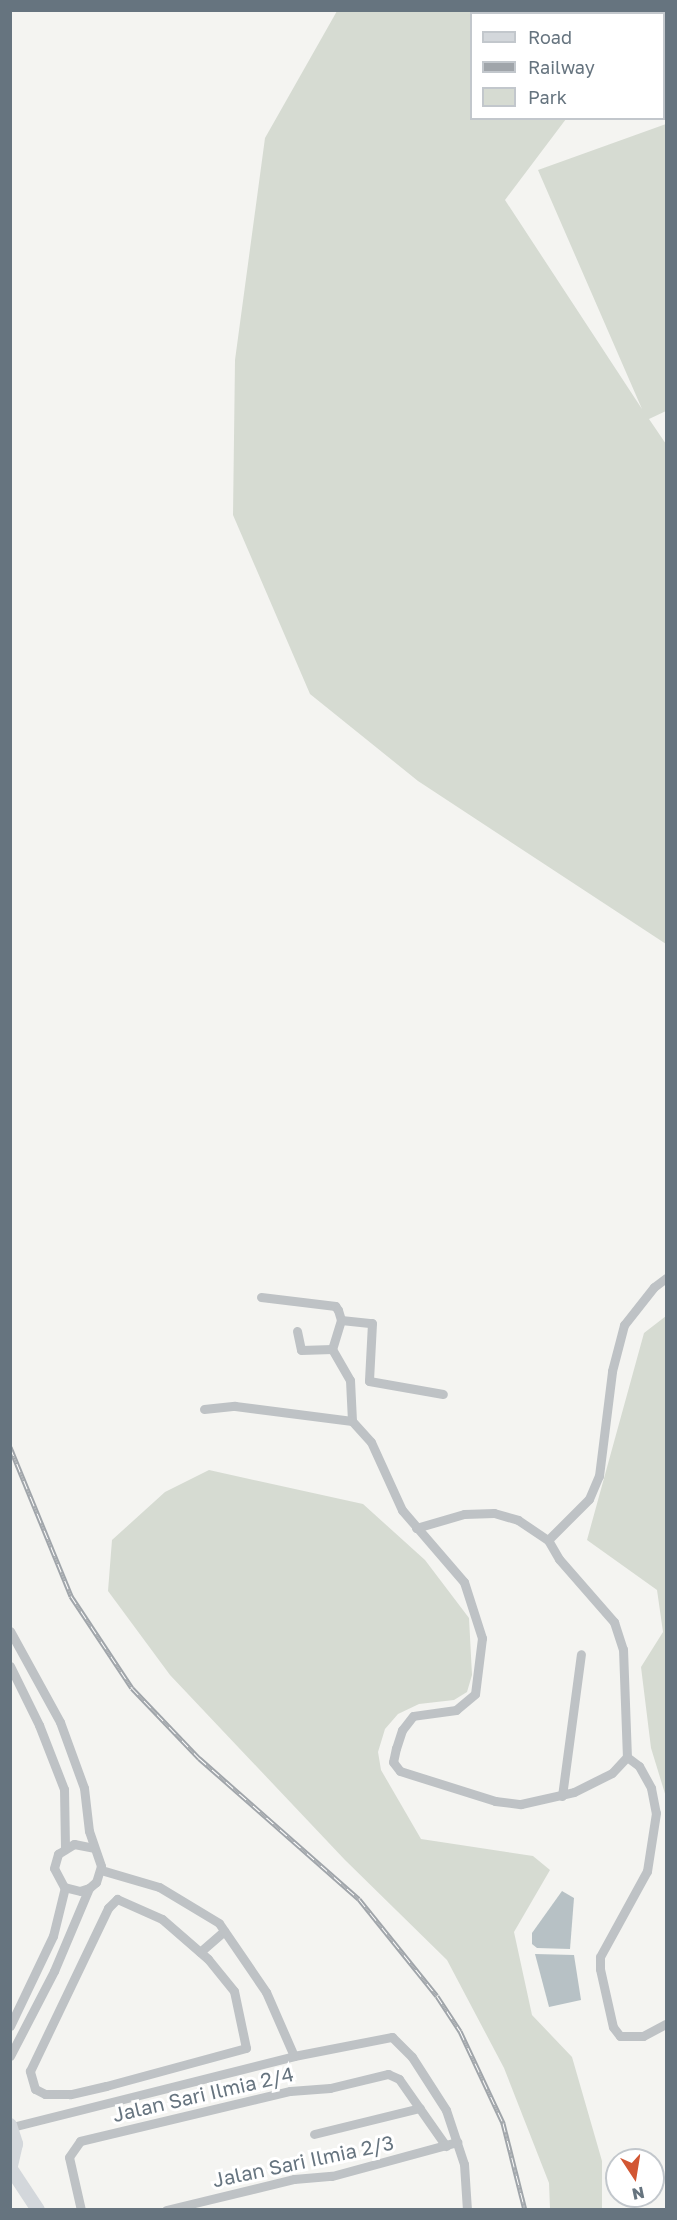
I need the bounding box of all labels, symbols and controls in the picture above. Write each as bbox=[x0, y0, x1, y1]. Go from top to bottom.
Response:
legend bbox=[470, 12, 665, 120]
text: Road bbox=[528, 26, 572, 48]
text: Railway bbox=[528, 56, 595, 78]
text: Park bbox=[528, 86, 567, 108]
street label: Jalan Sari Ilmia 2/4 bbox=[110, 2061, 296, 2127]
street label: Jalan Sari Ilmia 2/3 bbox=[210, 2130, 396, 2192]
north arrow bbox=[605, 2148, 665, 2208]
text: N bbox=[630, 2183, 646, 2205]

